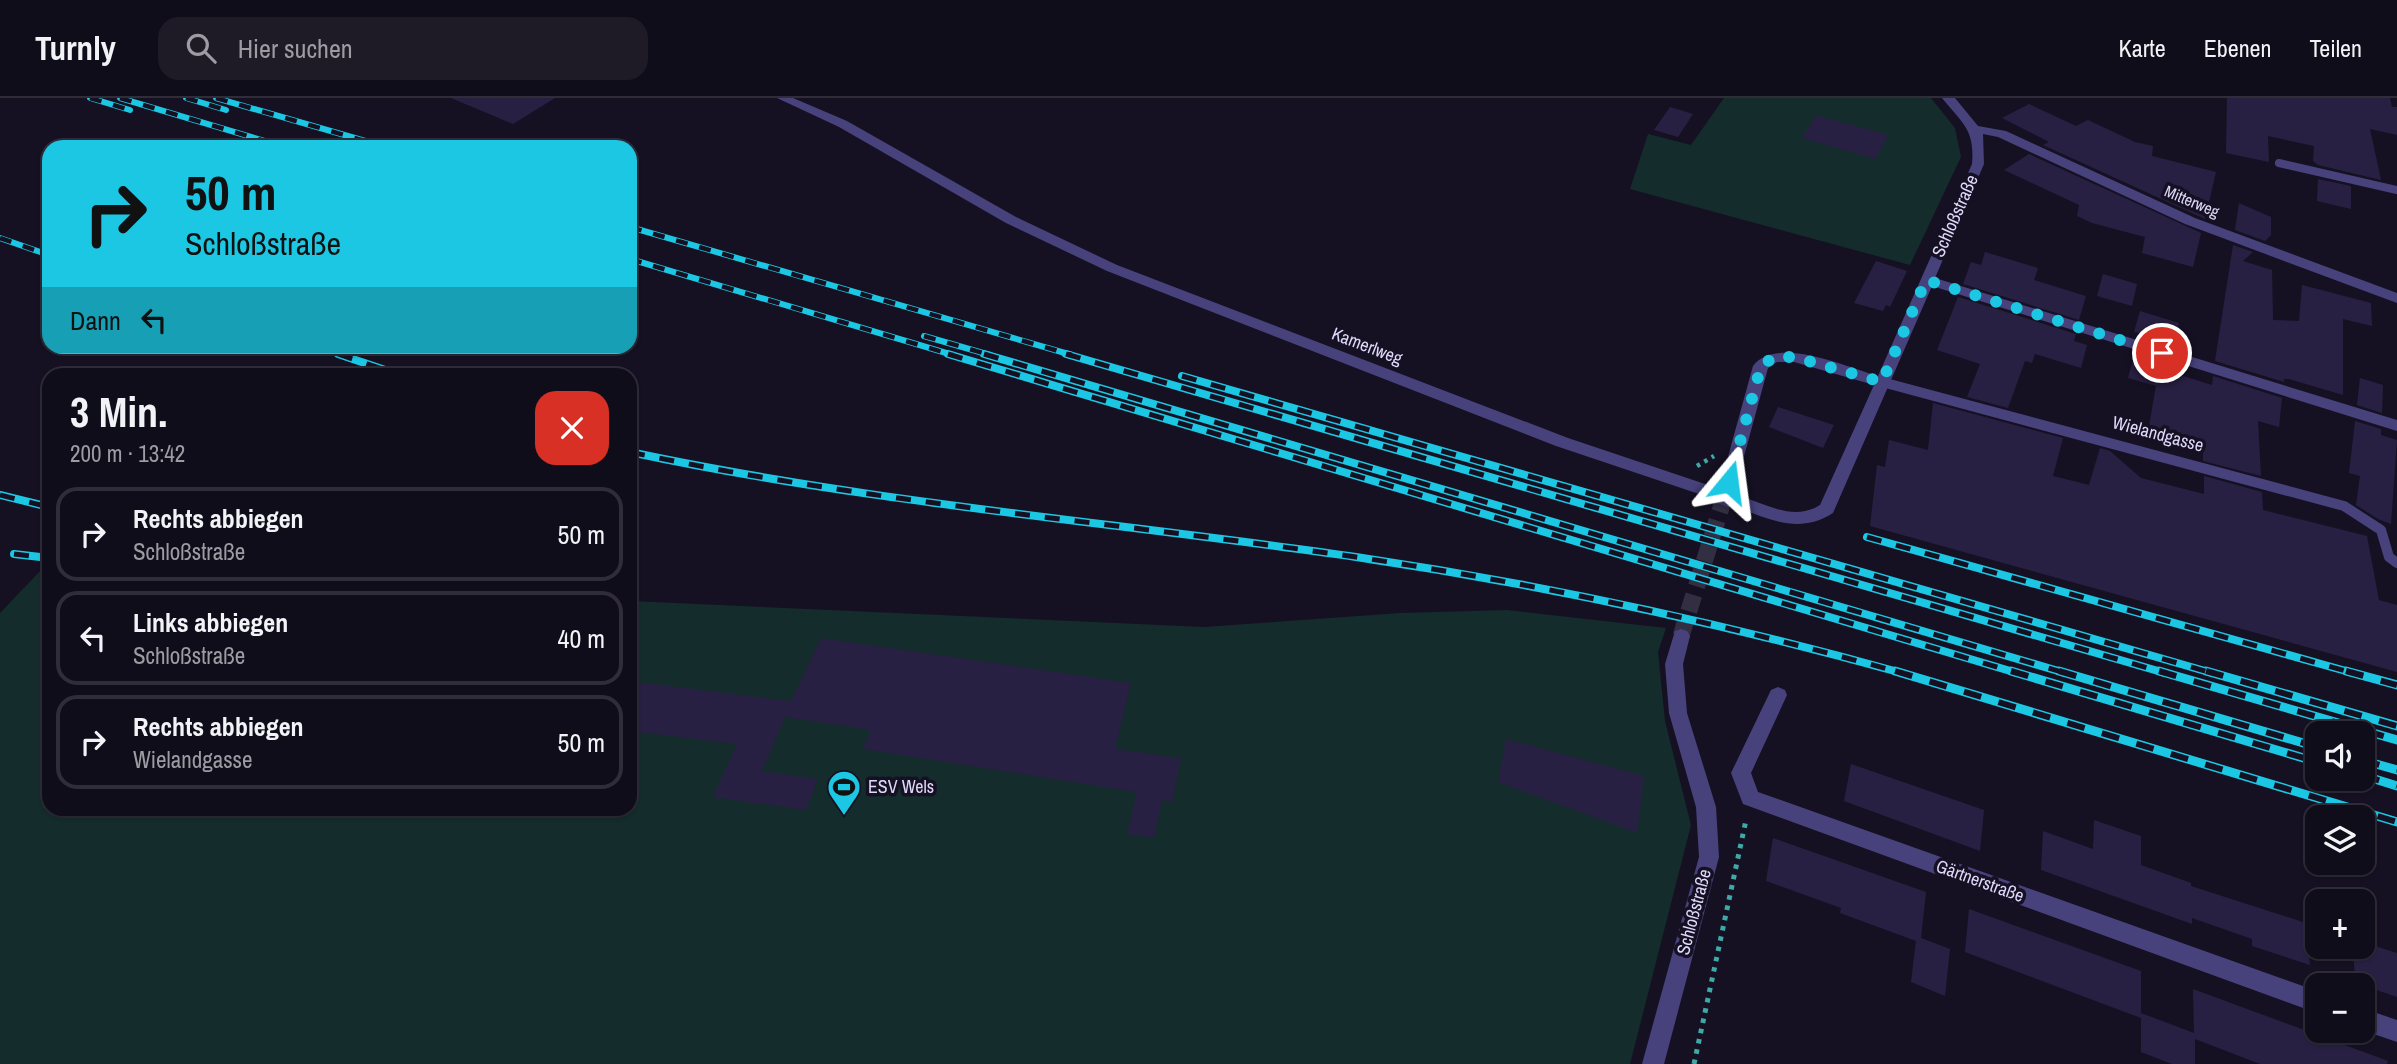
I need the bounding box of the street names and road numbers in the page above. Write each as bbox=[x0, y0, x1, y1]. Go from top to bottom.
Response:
street label: Schloßstraße bbox=[1925, 171, 1984, 261]
street label: Mitterweg bbox=[2161, 180, 2223, 223]
street label: Kamerlweg bbox=[1328, 321, 1407, 371]
street label: Wielandgasse bbox=[2110, 409, 2207, 458]
street label: Gärtnerstraße bbox=[1933, 853, 2028, 908]
street label: Schloßstraße bbox=[1670, 866, 1717, 958]

